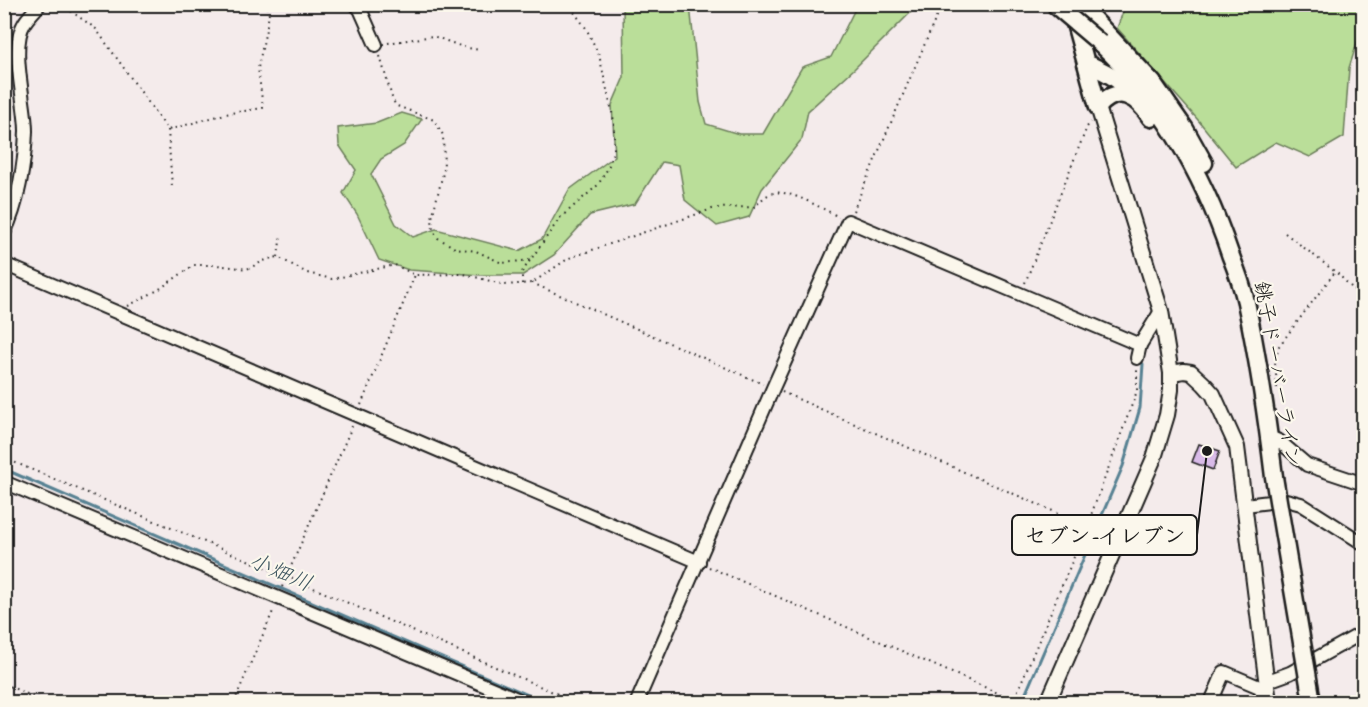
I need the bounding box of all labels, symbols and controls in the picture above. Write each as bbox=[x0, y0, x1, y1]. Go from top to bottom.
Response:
street label: 銚子ドーバーライン bbox=[1249, 279, 1307, 469]
callout: セブン-イレブン bbox=[1012, 515, 1197, 555]
text: セブン-イレブン bbox=[1024, 522, 1186, 550]
water label: 小畑川 bbox=[245, 546, 316, 598]

